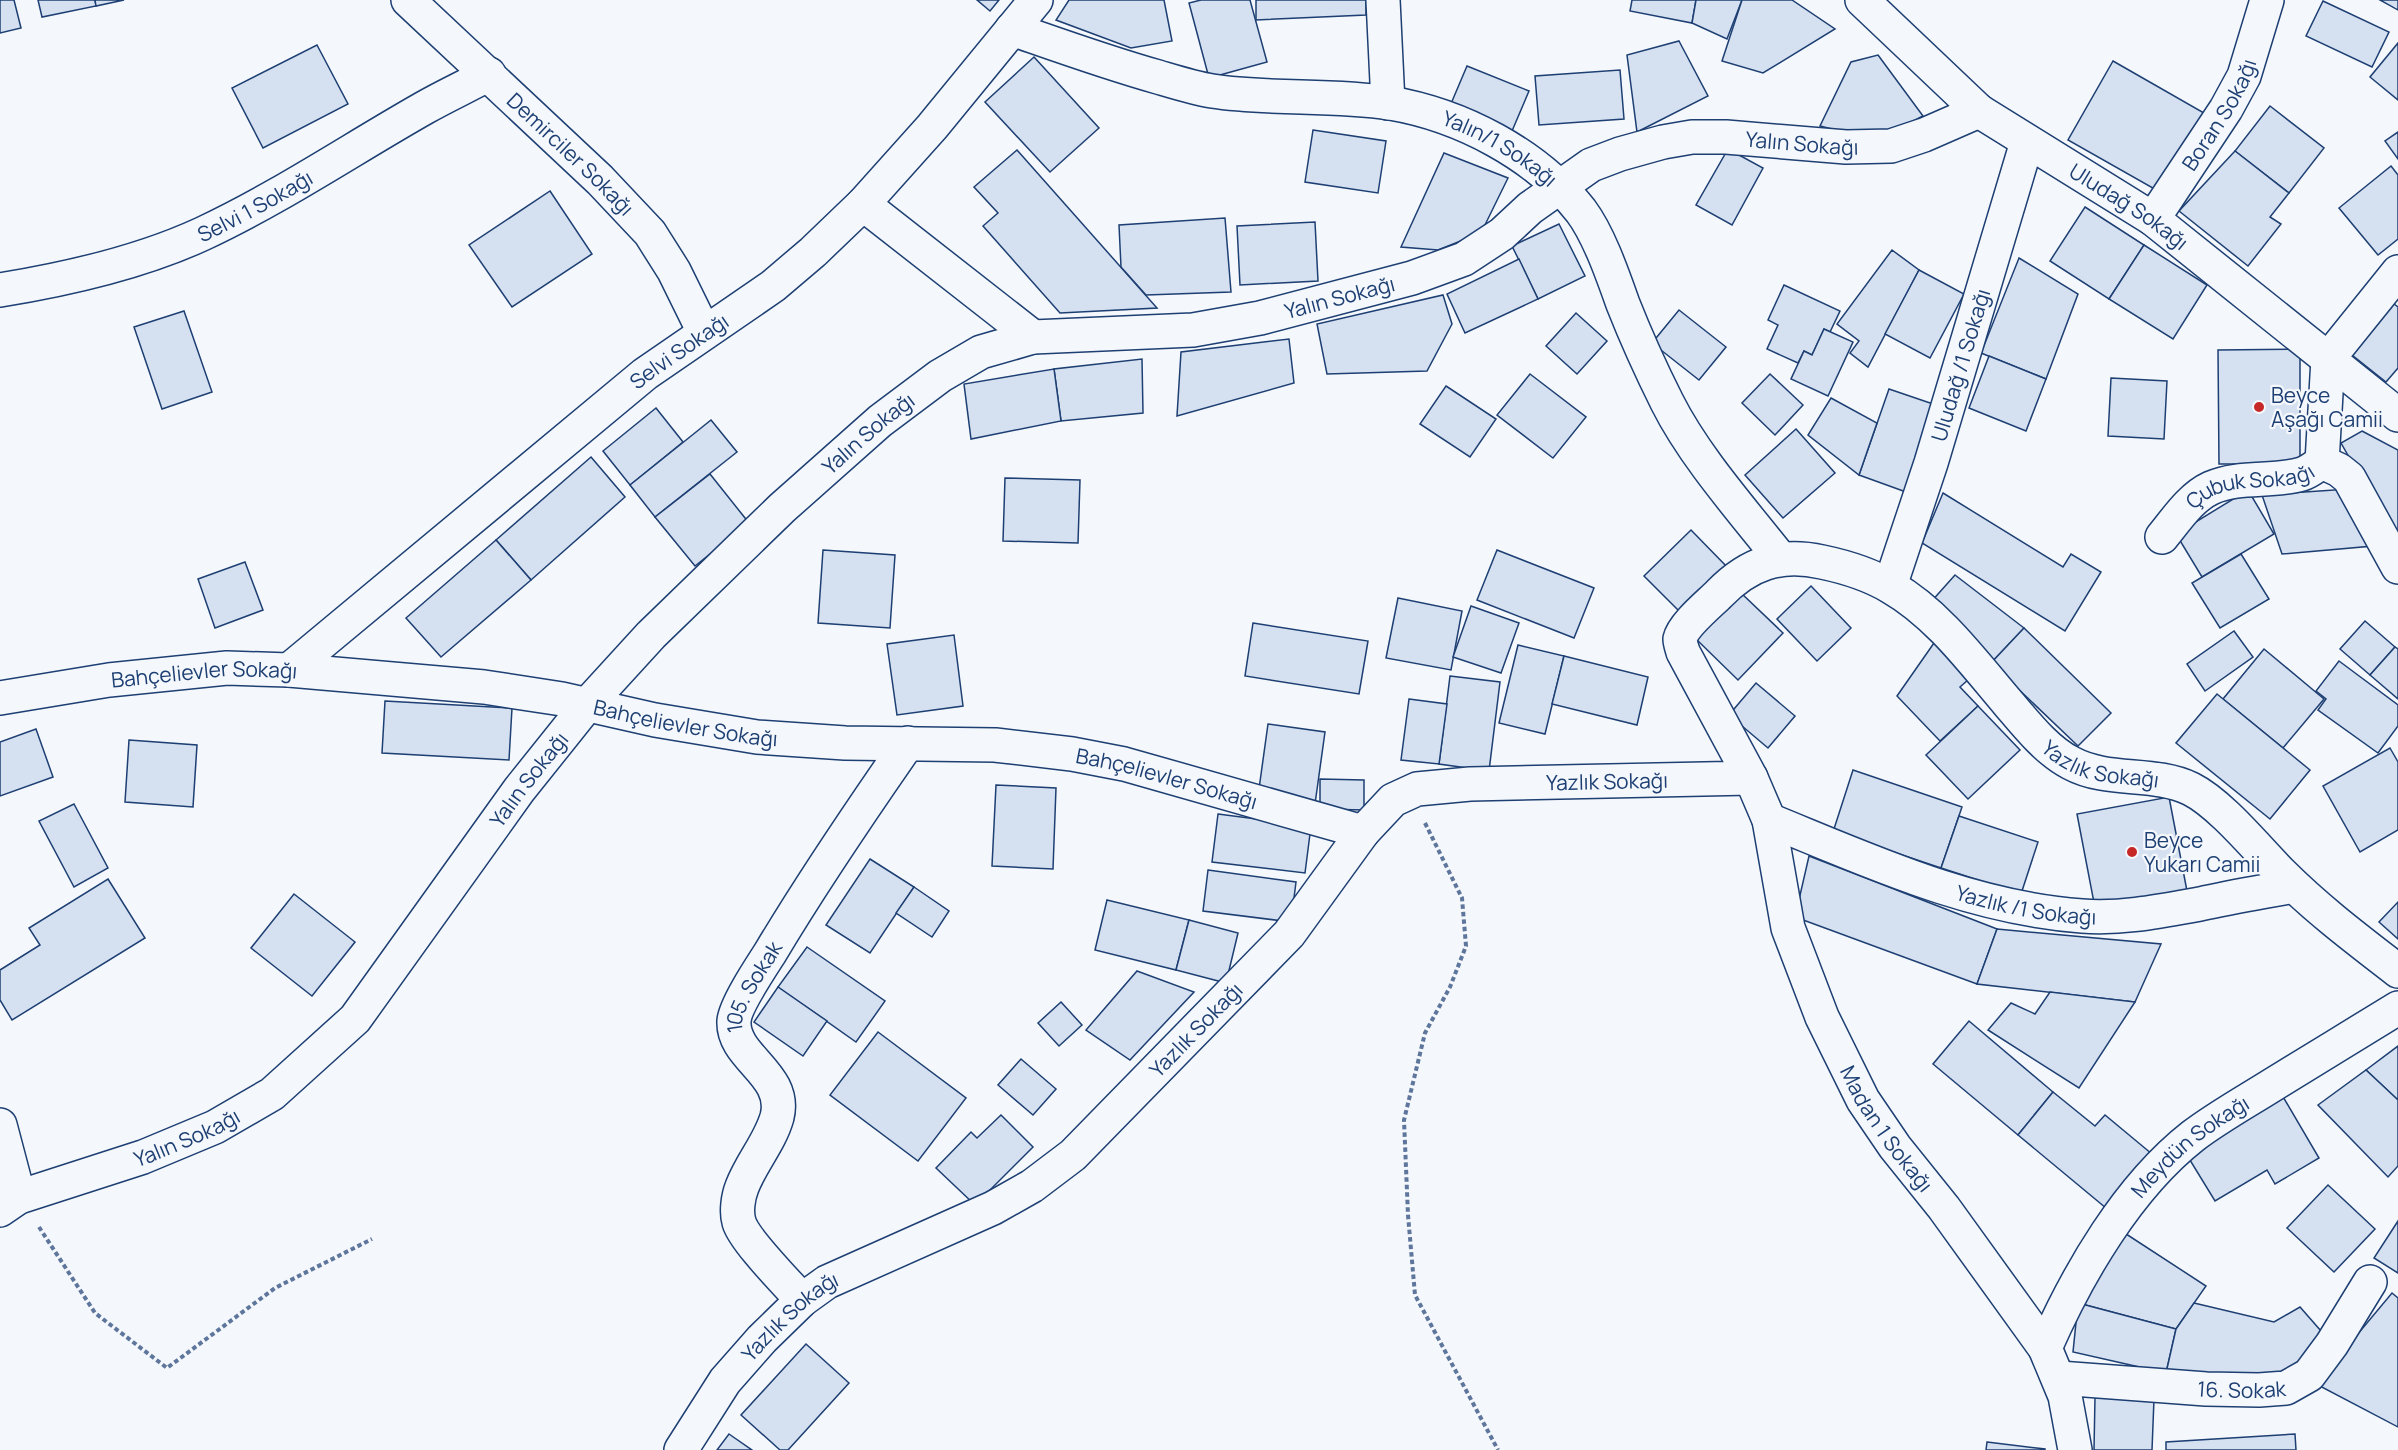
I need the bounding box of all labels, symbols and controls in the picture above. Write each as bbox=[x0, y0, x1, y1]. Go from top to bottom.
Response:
street label: Boran Sokağı bbox=[2175, 55, 2262, 176]
street label: Demirciler Sokağı bbox=[501, 86, 640, 222]
street label: Yalın/1 Sokağı bbox=[1439, 104, 1564, 193]
street label: Yalın Sokağı bbox=[1745, 125, 1859, 161]
street label: Uludağ Sokağı bbox=[2064, 157, 2194, 256]
street label: Selvi 1 Sokağı bbox=[193, 163, 318, 248]
street label: Yalın Sokağı bbox=[1281, 269, 1398, 325]
street label: Uludağ /1 Sokağı bbox=[1924, 285, 1996, 445]
street label: Selvi Sokağı bbox=[623, 307, 734, 395]
place label: Beyce Aşağı Camii bbox=[2271, 381, 2383, 433]
street label: Yalın Sokağı bbox=[816, 386, 920, 480]
marker: Beyce Aşağı Camii bbox=[2252, 400, 2266, 414]
street label: Çubuk Sokağı bbox=[2179, 457, 2320, 515]
street label: Bahçelievler Sokağı bbox=[110, 654, 298, 694]
street label: Bahçelievler Sokağı bbox=[591, 693, 779, 752]
street label: Yalın Sokağı bbox=[483, 726, 574, 832]
street label: Yazlık Sokağı bbox=[2036, 734, 2161, 794]
street label: Bahçelievler Sokağı bbox=[1074, 741, 1261, 815]
street label: Yazlık Sokağı bbox=[1546, 766, 1668, 796]
place label: Beyce Yukarı Camii bbox=[2144, 826, 2260, 878]
marker: Beyce Yukarı Camii bbox=[2125, 845, 2139, 859]
street label: Yazlık /1 Sokağı bbox=[1952, 878, 2097, 931]
street label: 105. Sokak bbox=[719, 935, 788, 1035]
street label: Yazlık Sokağı bbox=[1143, 976, 1248, 1083]
street label: Madan 1 Sokağı bbox=[1834, 1061, 1939, 1198]
street label: Meydün Sokağı bbox=[2124, 1089, 2254, 1203]
street label: Yalın Sokağı bbox=[130, 1102, 245, 1173]
street label: Yazlık Sokağı bbox=[735, 1265, 842, 1367]
street label: 16. Sokak bbox=[2196, 1374, 2287, 1404]

